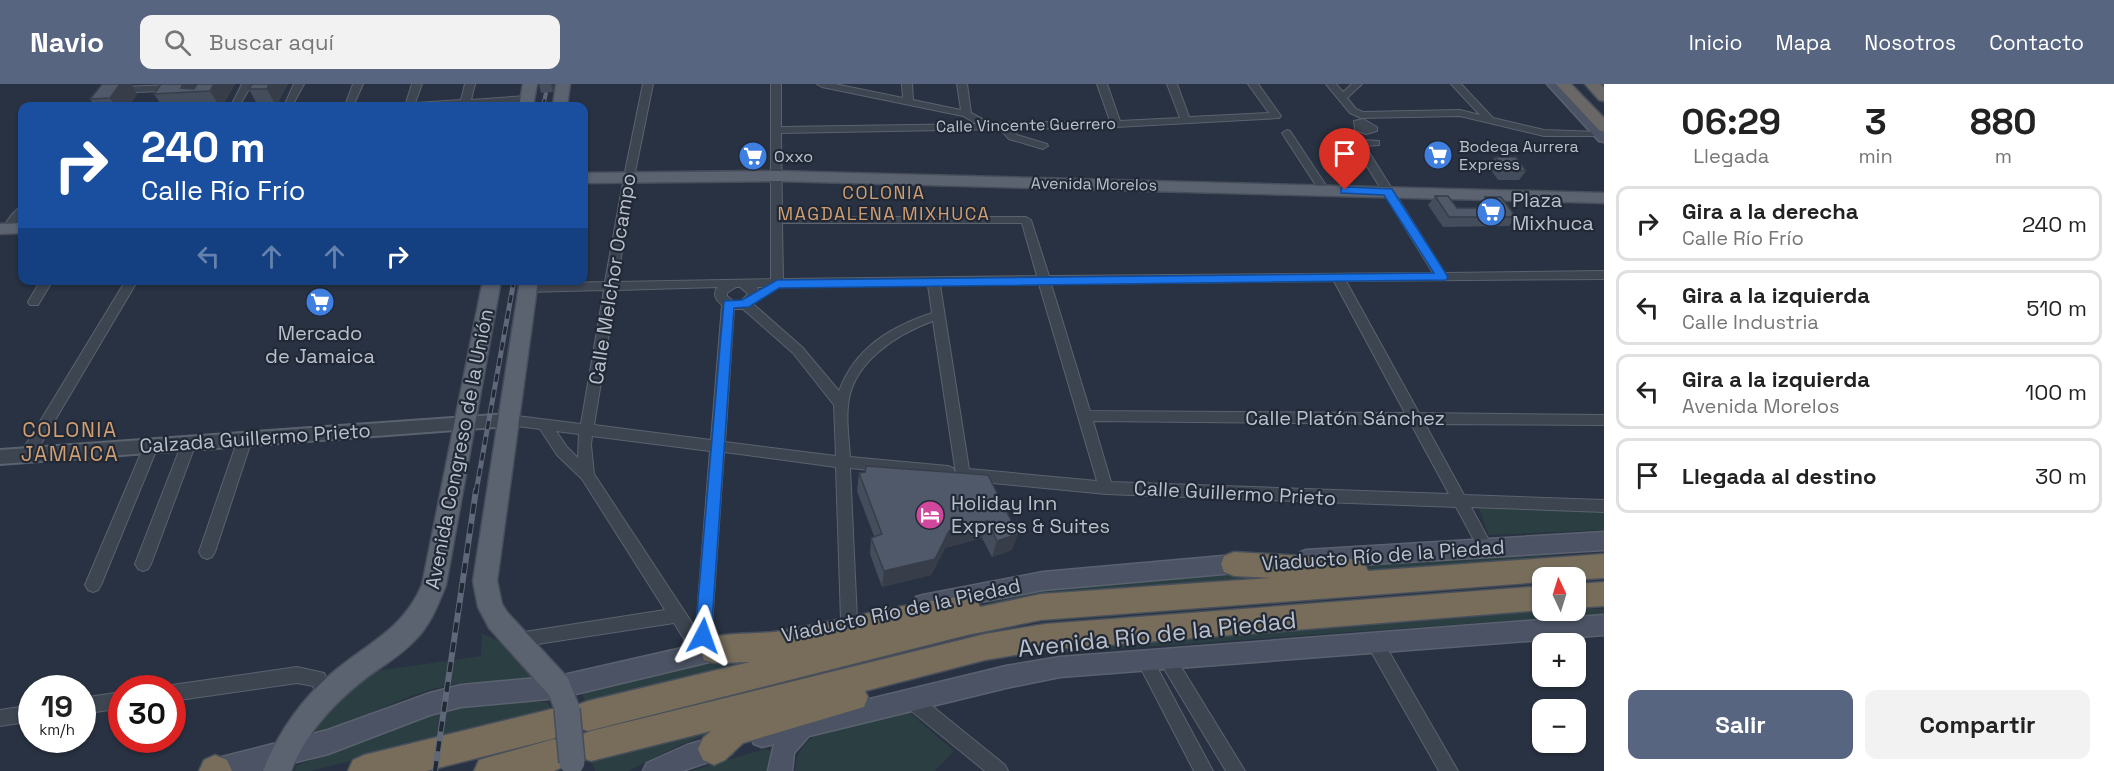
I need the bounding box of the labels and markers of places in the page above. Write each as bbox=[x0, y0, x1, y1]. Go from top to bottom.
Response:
pin bbox=[1319, 128, 1370, 190]
place label: Bodega Aurrera Express bbox=[1459, 136, 1579, 175]
supermarket icon: Bodega Aurrera Express bbox=[1422, 139, 1454, 171]
supermarket icon: Oxxo bbox=[737, 140, 769, 172]
place label: Oxxo bbox=[774, 146, 813, 167]
place label: Plaza Mixhuca bbox=[1512, 187, 1594, 236]
supermarket icon: Plaza Mixhuca bbox=[1475, 196, 1507, 228]
supermarket icon: Mercado de Jamaica bbox=[304, 286, 336, 318]
place label: Mercado de Jamaica bbox=[265, 320, 375, 369]
place label: Holiday Inn Express & Suites bbox=[951, 490, 1110, 539]
hotel icon: Holiday Inn Express & Suites bbox=[914, 499, 946, 531]

